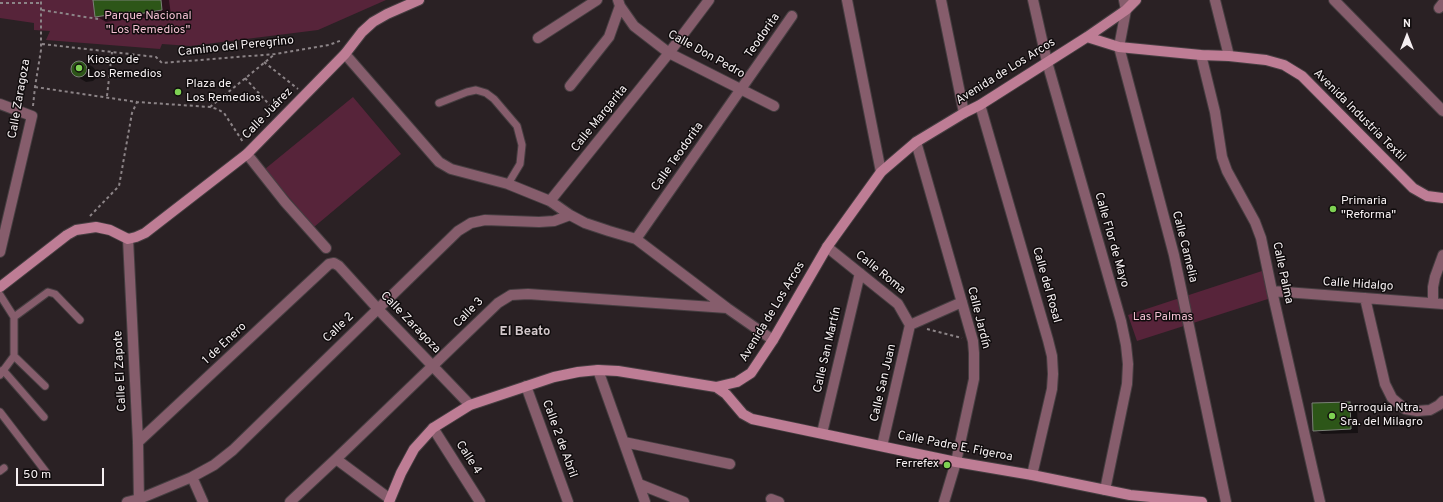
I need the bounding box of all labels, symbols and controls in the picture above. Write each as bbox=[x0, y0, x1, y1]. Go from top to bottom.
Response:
park label: Parque Nacional "Los Remedios" bbox=[104, 10, 192, 38]
street label: Teodorita bbox=[742, 11, 784, 61]
north arrow bbox=[1387, 16, 1427, 56]
text: N bbox=[1403, 17, 1411, 31]
street label: Calle Don Pedro bbox=[665, 28, 747, 82]
street label: Camino del Peregrino bbox=[177, 34, 295, 60]
street label: Avenida de Los Arcos bbox=[954, 36, 1058, 108]
place label: Kiosco de Los Remedios bbox=[87, 54, 162, 82]
street label: Calle Zaragoza bbox=[6, 58, 34, 140]
marker: Kiosco de Los Remedios bbox=[74, 63, 84, 73]
street label: Avenida Industria Textil bbox=[1310, 67, 1408, 165]
place label: Plaza de Los Remedios bbox=[186, 78, 261, 106]
street label: Calle Margarita bbox=[569, 83, 631, 155]
street label: Calle Juárez bbox=[240, 85, 296, 143]
marker: Plaza de Los Remedios bbox=[173, 87, 183, 97]
street label: Calle Teodorita bbox=[649, 120, 707, 194]
street label: Calle Flor de Mayo bbox=[1091, 191, 1131, 289]
place label: Primaria "Reforma" bbox=[1341, 195, 1396, 223]
marker: Primaria "Reforma" bbox=[1328, 204, 1338, 214]
street label: Calle Camelia bbox=[1168, 210, 1200, 284]
street label: Calle Palma bbox=[1268, 241, 1296, 305]
street label: Calle del Rosal bbox=[1028, 246, 1064, 324]
street label: Calle Roma bbox=[852, 248, 908, 298]
street label: Avenida de Los Arcos bbox=[737, 259, 809, 365]
street label: Calle Hidalgo bbox=[1322, 275, 1394, 295]
street label: Calle Jardín bbox=[963, 285, 993, 351]
street label: Calle Zaragoza bbox=[377, 289, 443, 357]
street label: Calle 3 bbox=[451, 295, 487, 331]
street label: Calle San Martín bbox=[811, 306, 845, 394]
street label: Calle 2 bbox=[321, 310, 357, 346]
park label: Las Palmas bbox=[1133, 311, 1193, 325]
street label: 1 de Enero bbox=[200, 320, 250, 368]
district label: El Beato bbox=[500, 324, 550, 340]
street label: Calle El Zapote bbox=[112, 330, 130, 412]
street label: Calle San Juan bbox=[868, 343, 900, 423]
street label: Calle 2 de Abril bbox=[538, 398, 580, 480]
place label: Parroquia Ntra. Sra. del Milagro bbox=[1340, 402, 1423, 430]
marker: Parroquia Ntra. Sra. del Milagro bbox=[1327, 411, 1337, 421]
street label: Calle Padre E. Figeroa bbox=[896, 429, 1014, 465]
street label: Calle 4 bbox=[452, 439, 484, 477]
place label: Ferrefex bbox=[895, 458, 939, 472]
scale bar bbox=[18, 460, 106, 486]
marker: Ferrefex bbox=[942, 460, 952, 470]
text: 50 m bbox=[23, 467, 51, 483]

